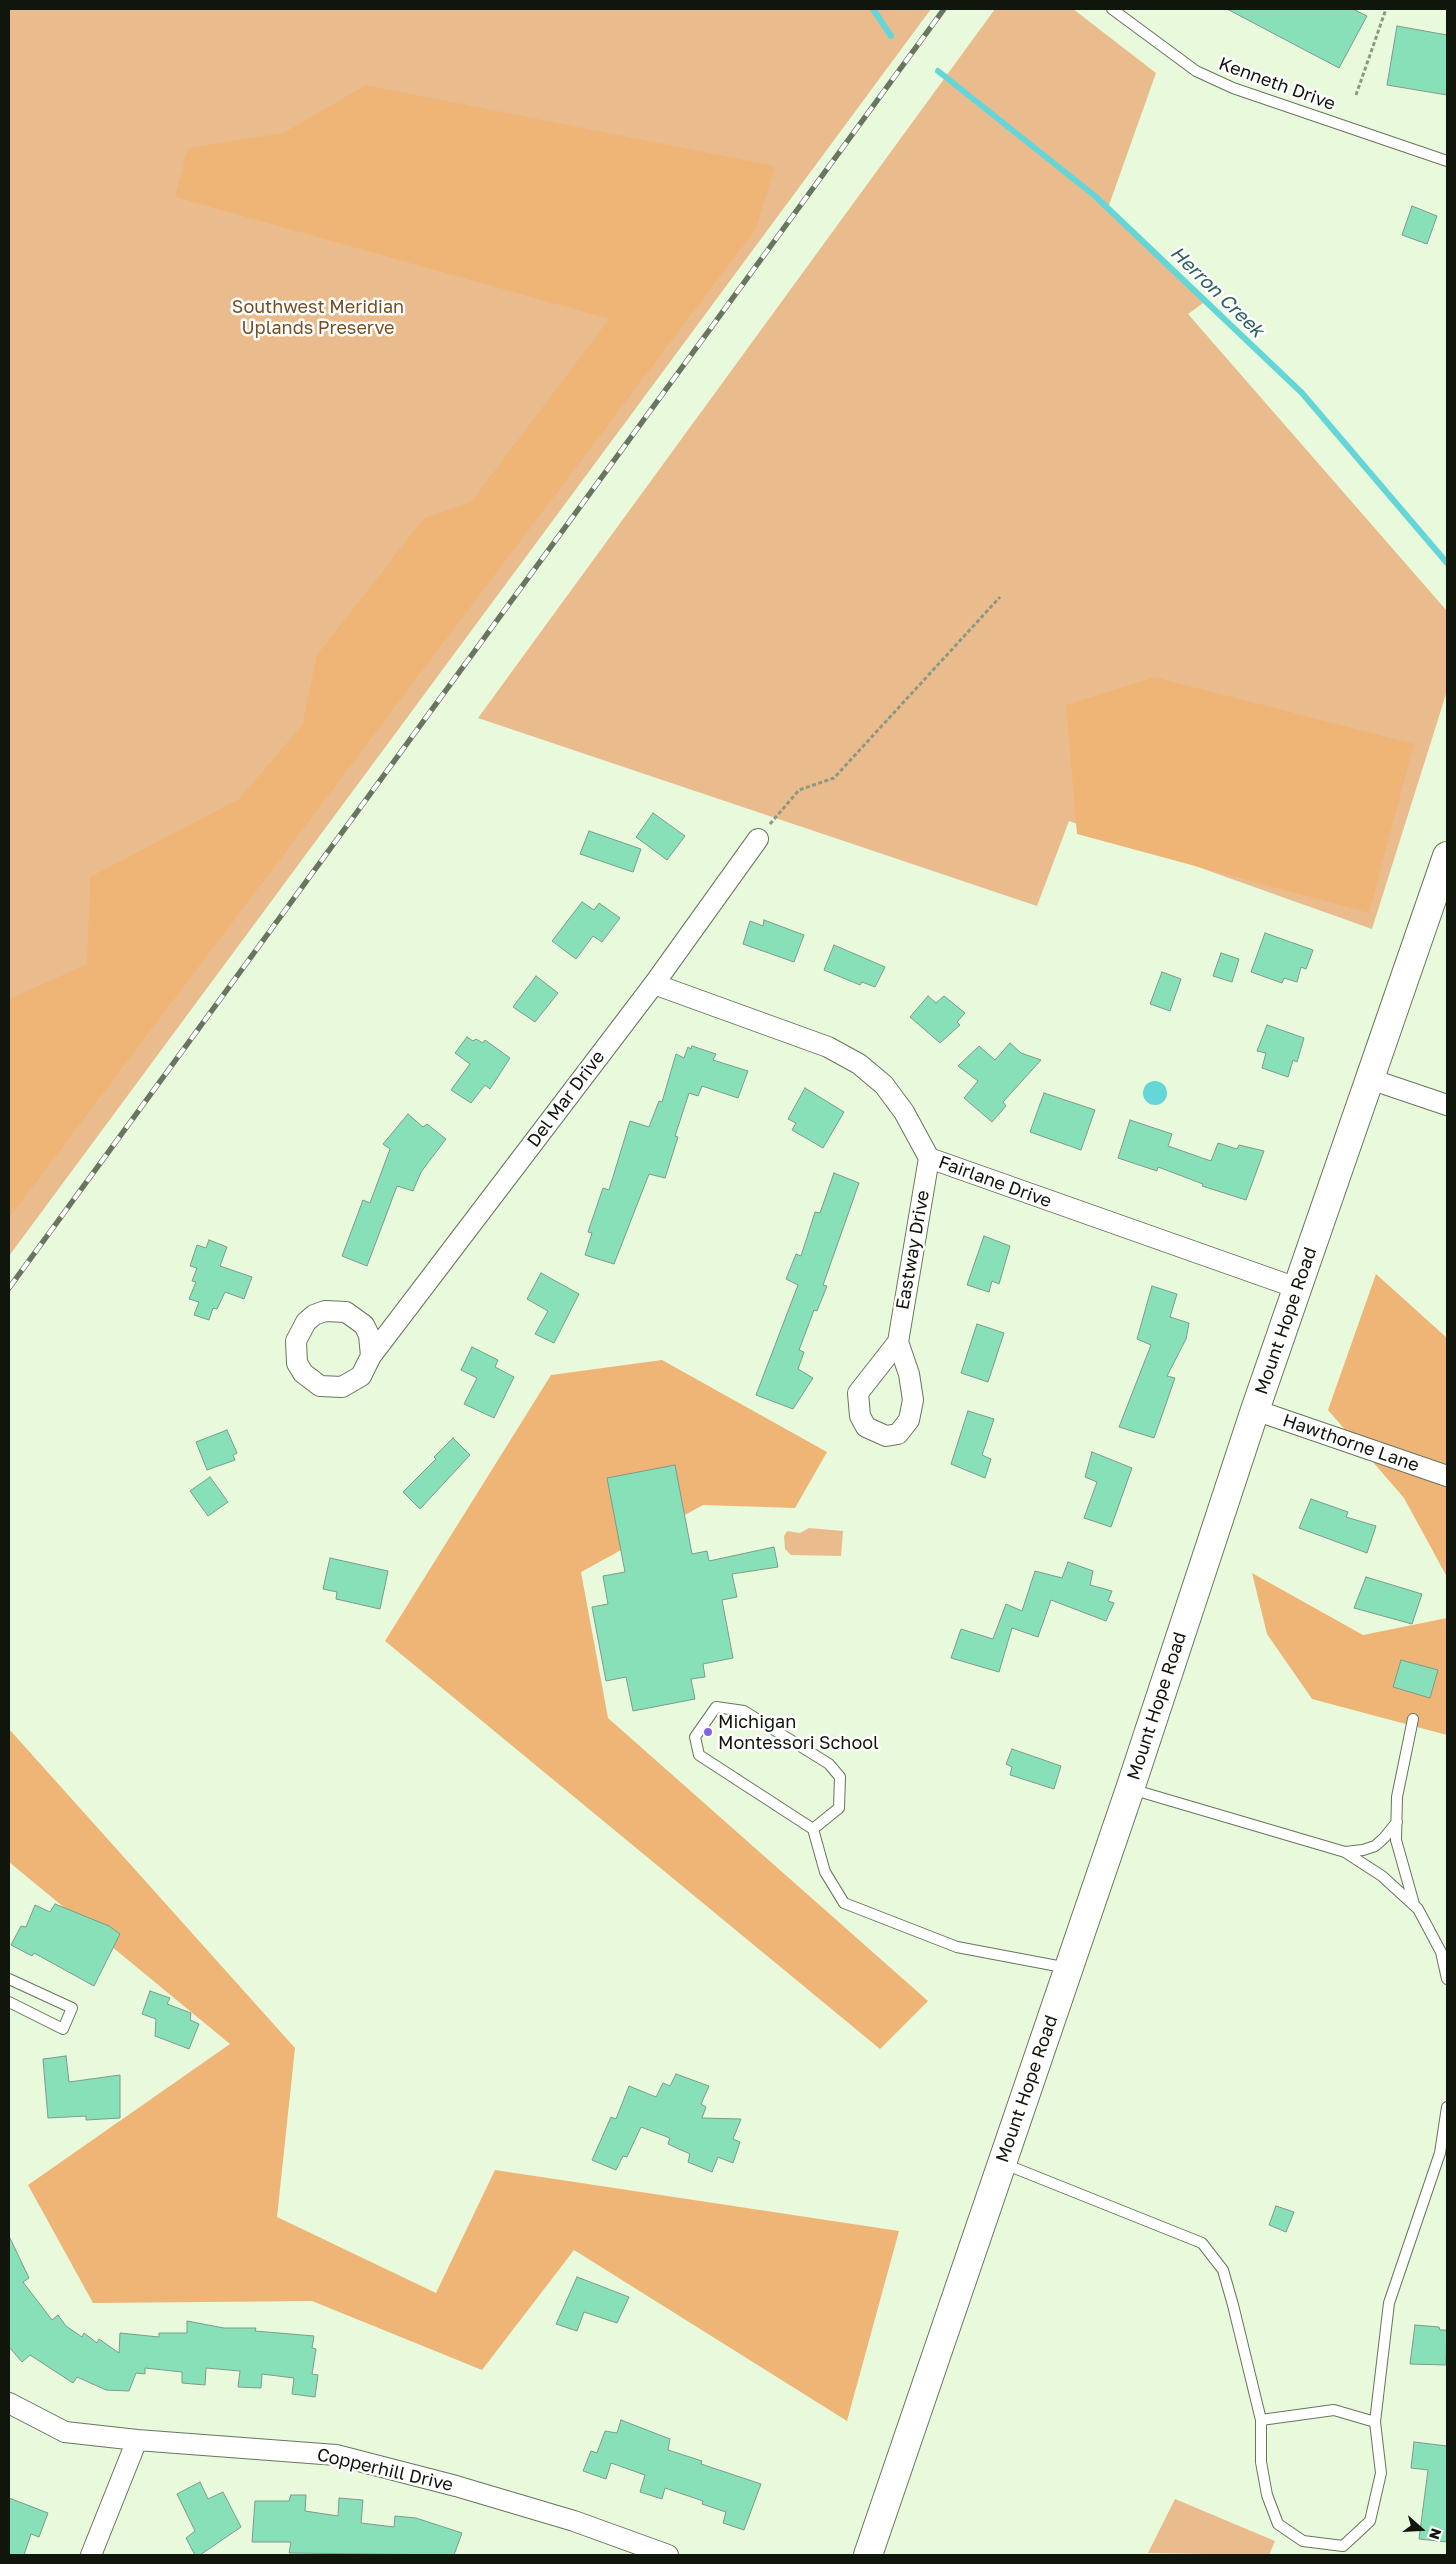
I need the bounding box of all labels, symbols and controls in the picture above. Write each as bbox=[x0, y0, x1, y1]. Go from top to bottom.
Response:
street label: Kenneth Drive bbox=[1216, 53, 1338, 115]
water label: Herron Creek bbox=[1166, 242, 1268, 342]
park label: Southwest Meridian Uplands Preserve bbox=[232, 296, 404, 338]
street label: Del Mar Drive bbox=[523, 1047, 609, 1151]
street label: Fairlane Drive bbox=[935, 1152, 1055, 1212]
street label: Eastway Drive bbox=[892, 1188, 934, 1312]
street label: Mount Hope Road bbox=[1251, 1245, 1321, 1397]
street label: Hawthorne Lane bbox=[1280, 1410, 1422, 1476]
street label: Mount Hope Road bbox=[1123, 1629, 1191, 1783]
place label: Michigan Montessori School bbox=[718, 1711, 879, 1754]
marker: Michigan Montessori School bbox=[702, 1726, 714, 1738]
street label: Mount Hope Road bbox=[992, 2013, 1062, 2165]
street label: Copperhill Drive bbox=[315, 2444, 455, 2496]
north arrow bbox=[1396, 2504, 1446, 2554]
text: N bbox=[1426, 2526, 1445, 2542]

